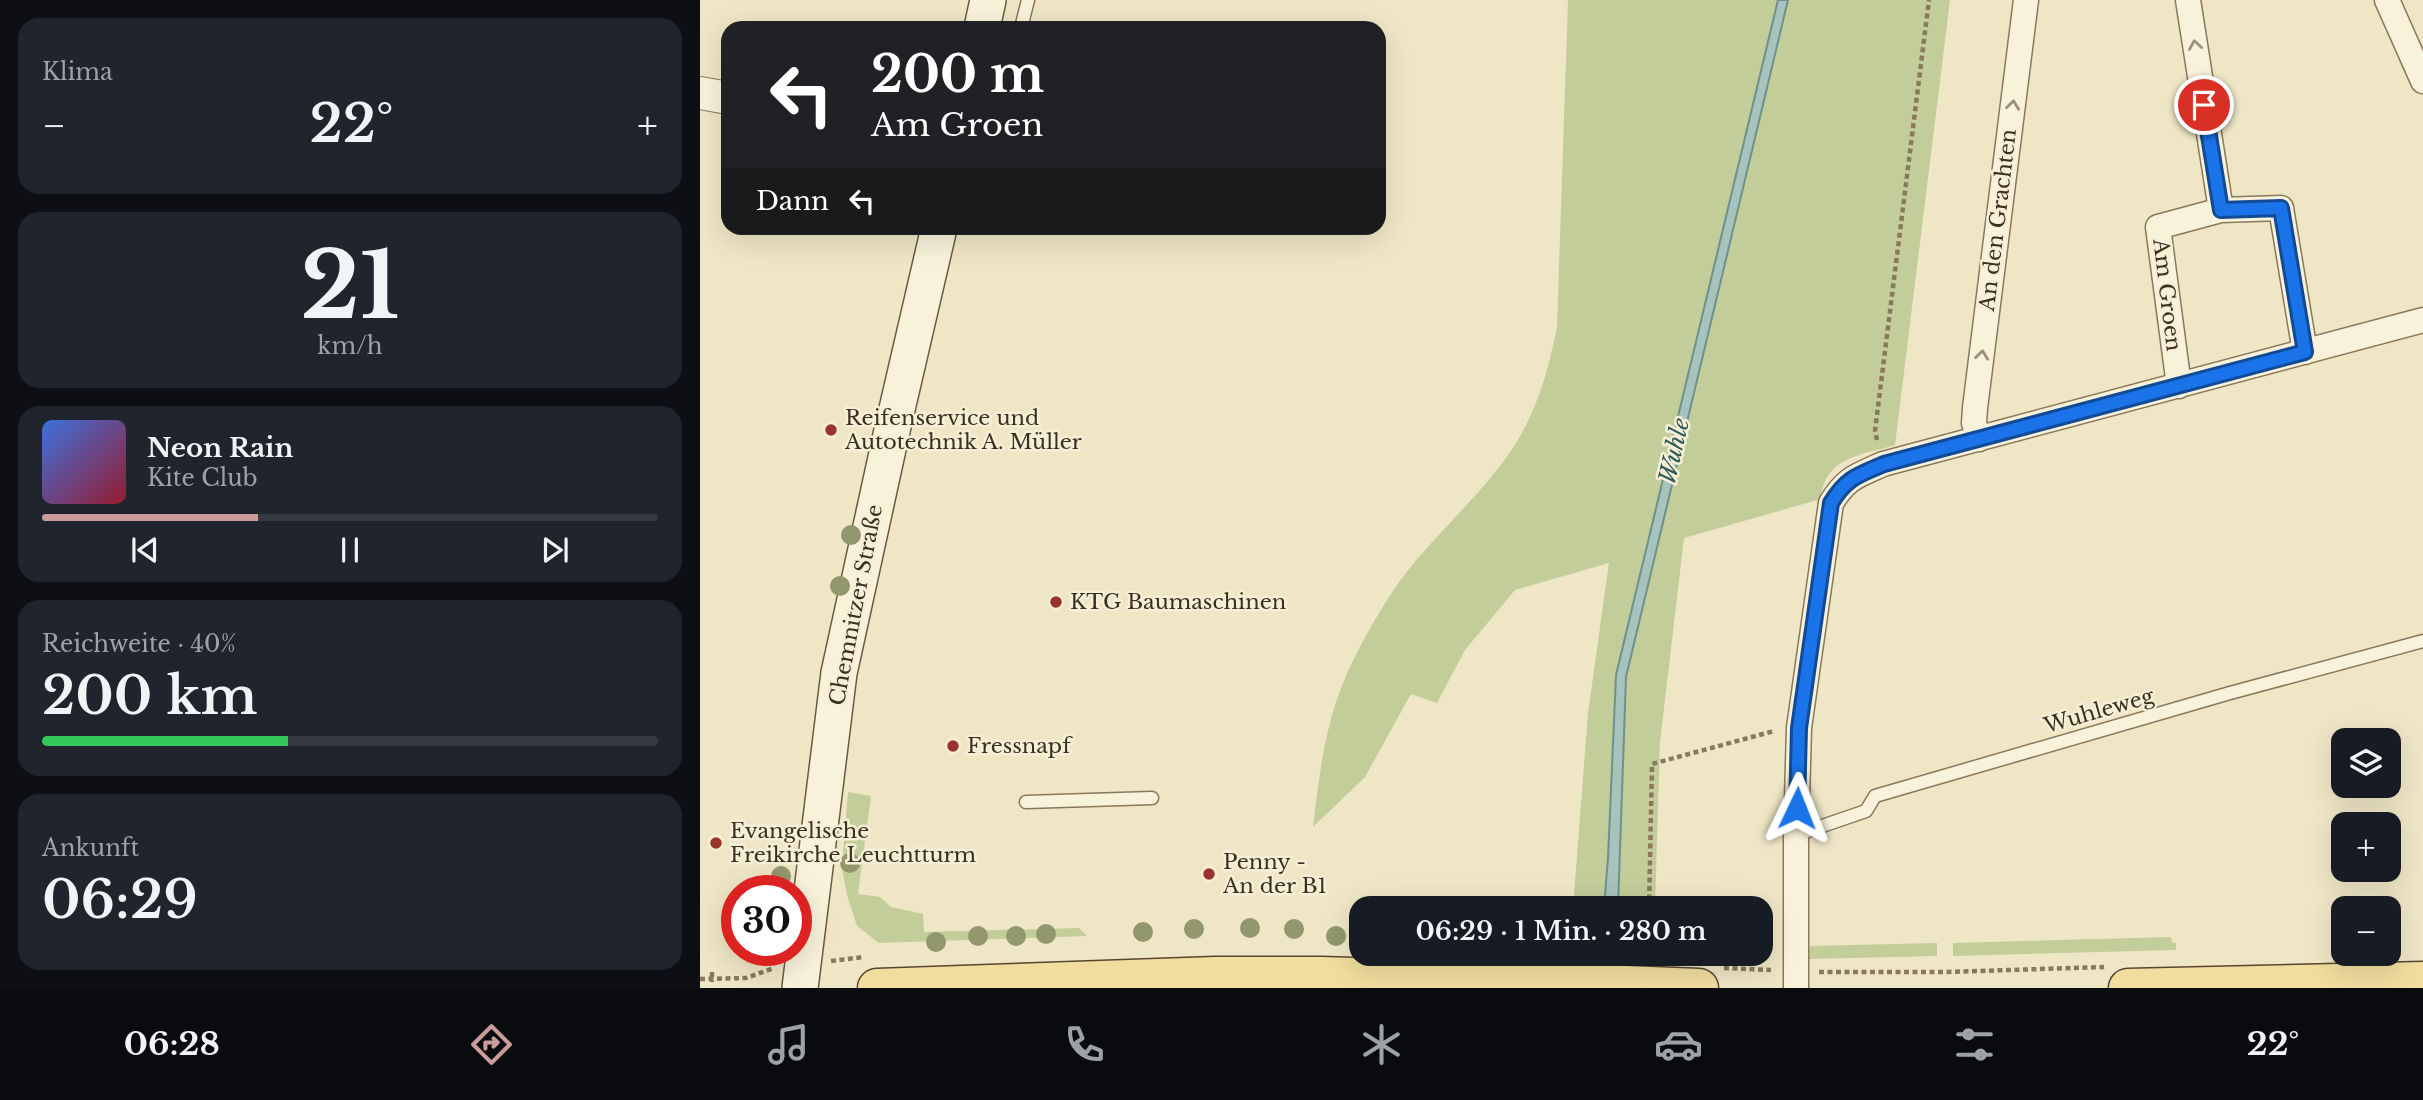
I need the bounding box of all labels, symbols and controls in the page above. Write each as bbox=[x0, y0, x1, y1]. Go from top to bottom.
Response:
one-way arrow bbox=[2188, 40, 2203, 51]
text: 200 m bbox=[871, 44, 1044, 105]
icon: left bbox=[756, 49, 847, 140]
text: Klima bbox=[42, 58, 113, 86]
pin bbox=[2174, 75, 2234, 135]
icon: arrive bbox=[2185, 86, 2223, 124]
text: 22° bbox=[310, 92, 394, 156]
one-way arrow bbox=[2005, 99, 2020, 111]
text: − bbox=[42, 102, 66, 149]
text: + bbox=[637, 102, 658, 149]
text: Am Groen bbox=[871, 105, 1043, 145]
street label: An den Grachten bbox=[1974, 127, 2022, 314]
icon: left bbox=[843, 182, 881, 220]
text: Dann bbox=[756, 185, 829, 217]
text: 21 bbox=[301, 230, 399, 343]
street label: Am Groen bbox=[2147, 236, 2187, 353]
text: km/h bbox=[317, 332, 383, 360]
one-way arrow bbox=[1974, 349, 1989, 361]
place label: Reifenservice und Autotechnik A. Müller bbox=[844, 405, 1082, 455]
water label: Wuhle bbox=[1653, 415, 1695, 487]
marker: Reifenservice und Autotechnik A. Müller bbox=[823, 422, 839, 438]
text: Neon Rain bbox=[147, 432, 293, 464]
text: Kite Club bbox=[147, 464, 258, 492]
street label: Chemnitzer Straße bbox=[824, 502, 888, 708]
icon: previous bbox=[126, 531, 164, 569]
icon: pause bbox=[331, 531, 369, 569]
icon: next bbox=[536, 531, 574, 569]
place label: KTG Baumaschinen bbox=[1070, 589, 1286, 615]
marker: KTG Baumaschinen bbox=[1048, 594, 1064, 610]
text: Reichweite · 40% bbox=[42, 630, 236, 658]
text: 200 km bbox=[42, 664, 257, 728]
street label: Wuhleweg bbox=[2040, 683, 2157, 739]
map controls bbox=[2331, 728, 2401, 966]
button: layers bbox=[2331, 728, 2401, 798]
place label: Fressnapf bbox=[967, 733, 1073, 759]
marker: Fressnapf bbox=[945, 738, 961, 754]
position arrow bbox=[1760, 771, 1834, 845]
button: + bbox=[2331, 812, 2401, 882]
place label: Evangelische Freikirche Leuchtturm bbox=[730, 818, 977, 868]
text: Ankunft bbox=[42, 834, 139, 862]
marker: Evangelische Freikirche Leuchtturm bbox=[708, 835, 724, 851]
place label: Penny - An der B1 bbox=[1222, 849, 1327, 899]
marker: Penny - An der B1 bbox=[1201, 866, 1217, 882]
text: 06:29 bbox=[42, 868, 198, 932]
speed limit sign: 30 bbox=[721, 875, 812, 966]
button: − bbox=[2331, 896, 2401, 966]
text: 06:29 · 1 Min. · 280 m bbox=[1415, 915, 1707, 947]
icon: directions bbox=[467, 1020, 516, 1069]
icon: music bbox=[764, 1020, 813, 1069]
icon: phone bbox=[1060, 1020, 1109, 1069]
icon: climate bbox=[1357, 1020, 1406, 1069]
icon: car bbox=[1654, 1020, 1703, 1069]
icon: filters bbox=[1950, 1020, 1999, 1069]
text: 06:28 bbox=[124, 1024, 220, 1064]
text: 22° bbox=[2247, 1024, 2299, 1064]

